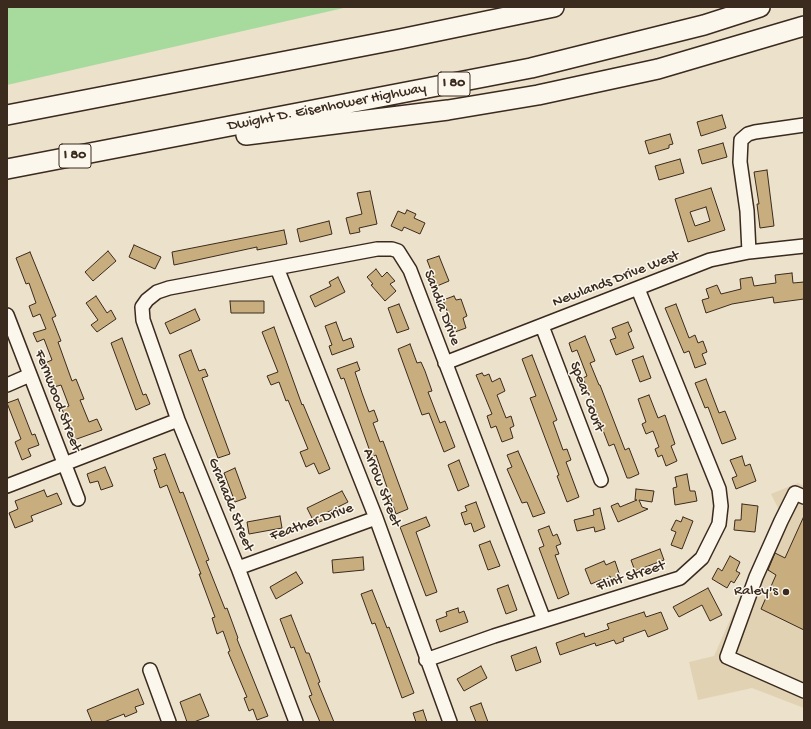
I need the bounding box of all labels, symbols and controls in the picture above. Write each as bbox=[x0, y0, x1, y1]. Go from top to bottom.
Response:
road number: I 80 bbox=[438, 72, 470, 96]
street label: Dwight D. Eisenhower Highway bbox=[226, 80, 428, 136]
road number: I 80 bbox=[59, 144, 91, 168]
street label: Newlands Drive West bbox=[550, 248, 682, 312]
street label: Sandia Drive bbox=[418, 268, 464, 348]
street label: Fernwood Street bbox=[29, 348, 85, 454]
street label: Spear Court bbox=[564, 359, 608, 435]
street label: Arrow Street bbox=[358, 446, 404, 530]
street label: Granada Street bbox=[203, 456, 257, 554]
street label: Feather Drive bbox=[268, 500, 356, 546]
street label: Flint Street bbox=[594, 557, 668, 597]
place label: Raley's bbox=[734, 583, 778, 601]
marker: Raley's bbox=[781, 587, 791, 597]

